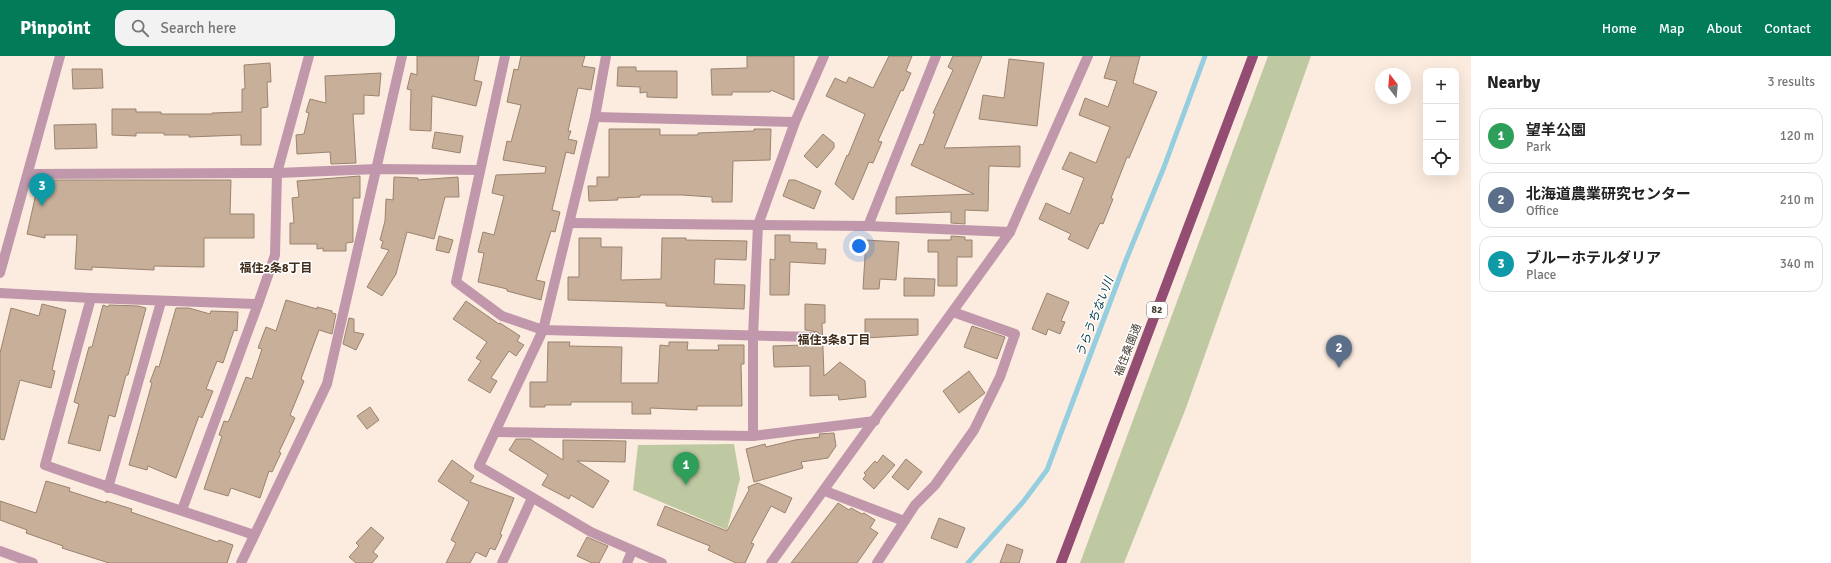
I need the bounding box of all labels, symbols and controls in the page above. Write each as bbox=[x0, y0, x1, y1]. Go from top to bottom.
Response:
search box bbox=[115, 10, 395, 46]
text: Pinpoint bbox=[20, 16, 91, 40]
icon: search bbox=[129, 17, 151, 39]
text: Search here bbox=[161, 19, 236, 37]
text: Home bbox=[1602, 20, 1637, 37]
text: Map bbox=[1659, 20, 1684, 37]
text: About bbox=[1706, 20, 1742, 37]
text: Contact bbox=[1764, 20, 1811, 37]
north arrow bbox=[1375, 68, 1411, 104]
map controls bbox=[1423, 68, 1459, 176]
button: + bbox=[1423, 68, 1459, 104]
text: Nearby bbox=[1487, 72, 1540, 93]
text: 3 results bbox=[1767, 74, 1815, 90]
button: − bbox=[1423, 104, 1459, 140]
text: 望羊公園 bbox=[1526, 121, 1586, 139]
text: 1 bbox=[1497, 128, 1505, 144]
text: 120 m bbox=[1780, 128, 1814, 144]
text: Park bbox=[1526, 139, 1551, 155]
button: locate bbox=[1423, 140, 1459, 176]
pin: 3 bbox=[29, 173, 55, 206]
text: 北海道農業研究センター bbox=[1526, 185, 1691, 203]
text: 2 bbox=[1497, 192, 1505, 208]
text: 210 m bbox=[1780, 192, 1814, 208]
text: Office bbox=[1526, 203, 1559, 219]
your location bbox=[849, 236, 869, 256]
text: ブルーホテルダリア bbox=[1526, 249, 1661, 267]
text: 3 bbox=[1497, 256, 1505, 272]
text: 340 m bbox=[1780, 256, 1814, 272]
district label: 福住2条8丁目 bbox=[240, 261, 312, 276]
text: Place bbox=[1526, 267, 1556, 283]
water label: うらうちない川 bbox=[1073, 273, 1118, 359]
road number: 82 bbox=[1147, 302, 1167, 318]
street label: 福住桑園通 bbox=[1112, 322, 1144, 378]
district label: 福住3条8丁目 bbox=[798, 333, 870, 348]
pin: 2 bbox=[1326, 335, 1352, 368]
pin: 1 bbox=[673, 452, 699, 485]

